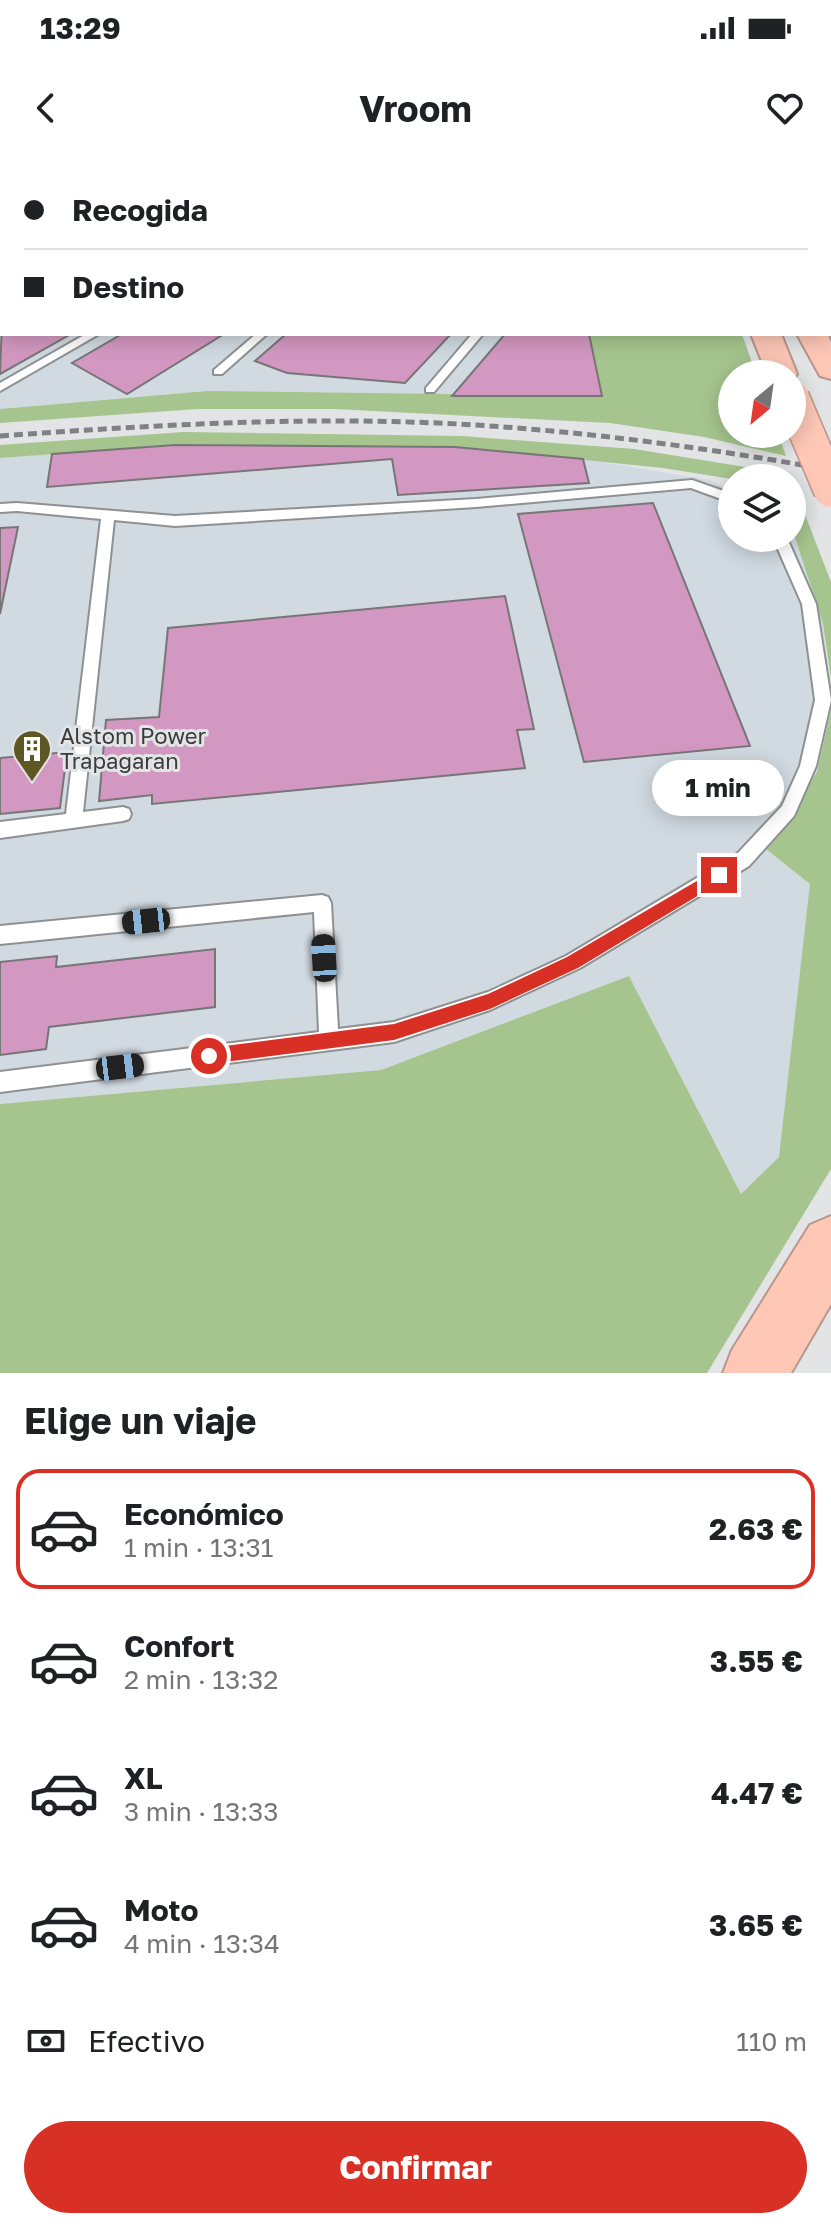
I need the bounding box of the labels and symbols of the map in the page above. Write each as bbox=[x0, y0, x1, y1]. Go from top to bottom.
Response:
north arrow bbox=[718, 360, 806, 448]
place label: Alstom Power Trapagaran bbox=[60, 722, 207, 774]
building icon: Alstom Power Trapagaran bbox=[11, 728, 53, 783]
callout: 1 min bbox=[653, 759, 785, 815]
route end bbox=[701, 857, 737, 893]
car bbox=[121, 907, 171, 935]
car bbox=[311, 933, 337, 983]
route start bbox=[191, 1038, 227, 1074]
car bbox=[95, 1052, 145, 1082]

